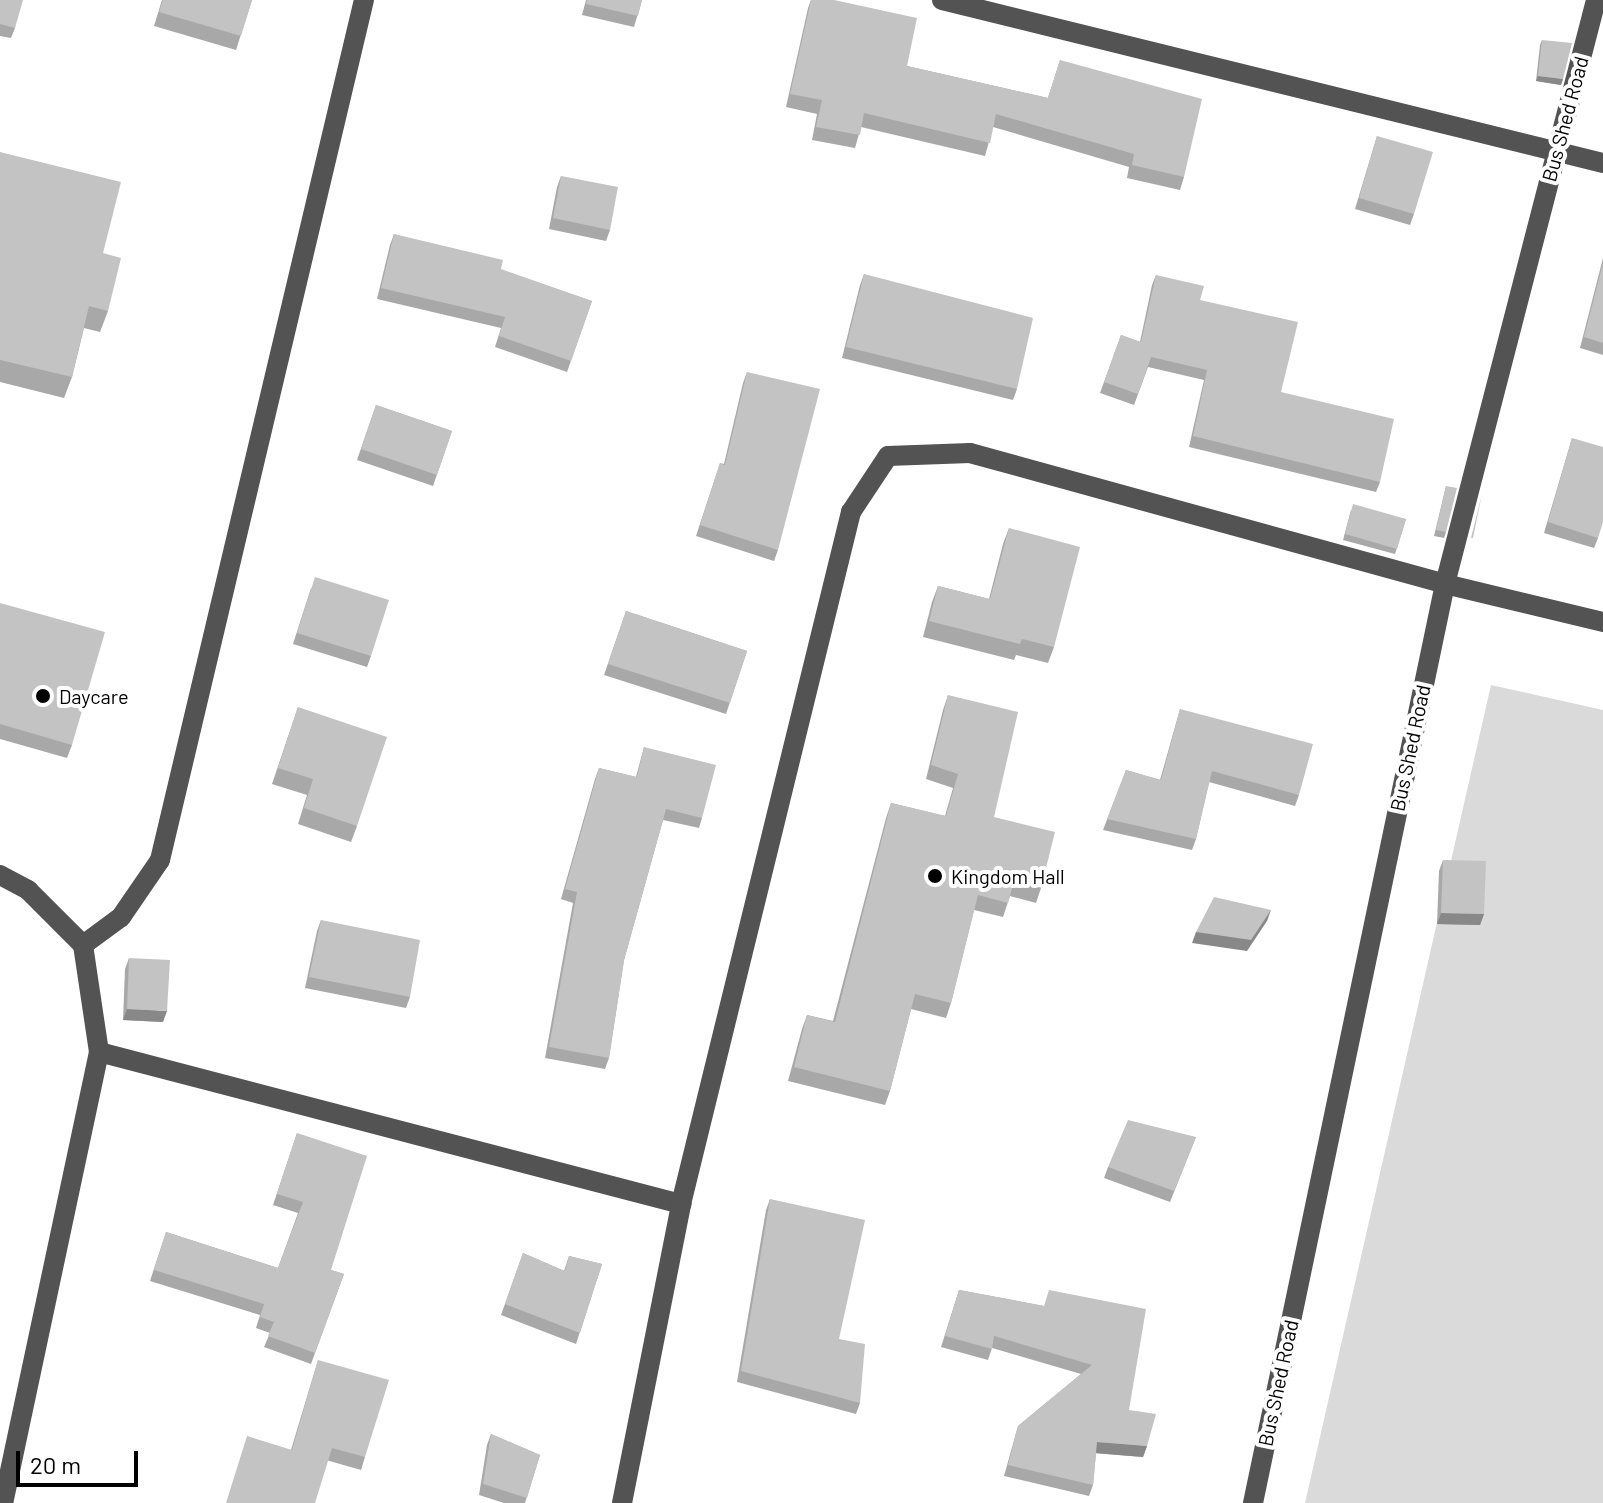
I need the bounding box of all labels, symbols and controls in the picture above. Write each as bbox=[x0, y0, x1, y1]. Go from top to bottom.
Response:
street label: Bus Shed Road bbox=[1537, 54, 1593, 184]
street label: Bus Shed Road bbox=[1385, 683, 1435, 813]
place label: Daycare bbox=[59, 684, 129, 708]
marker: Daycare bbox=[34, 687, 52, 705]
place label: Kingdom Hall bbox=[951, 864, 1065, 888]
marker: Kingdom Hall bbox=[926, 867, 944, 885]
street label: Bus Shed Road bbox=[1253, 1318, 1303, 1448]
scale bar bbox=[20, 1435, 142, 1485]
text: 20 m bbox=[30, 1450, 81, 1479]

